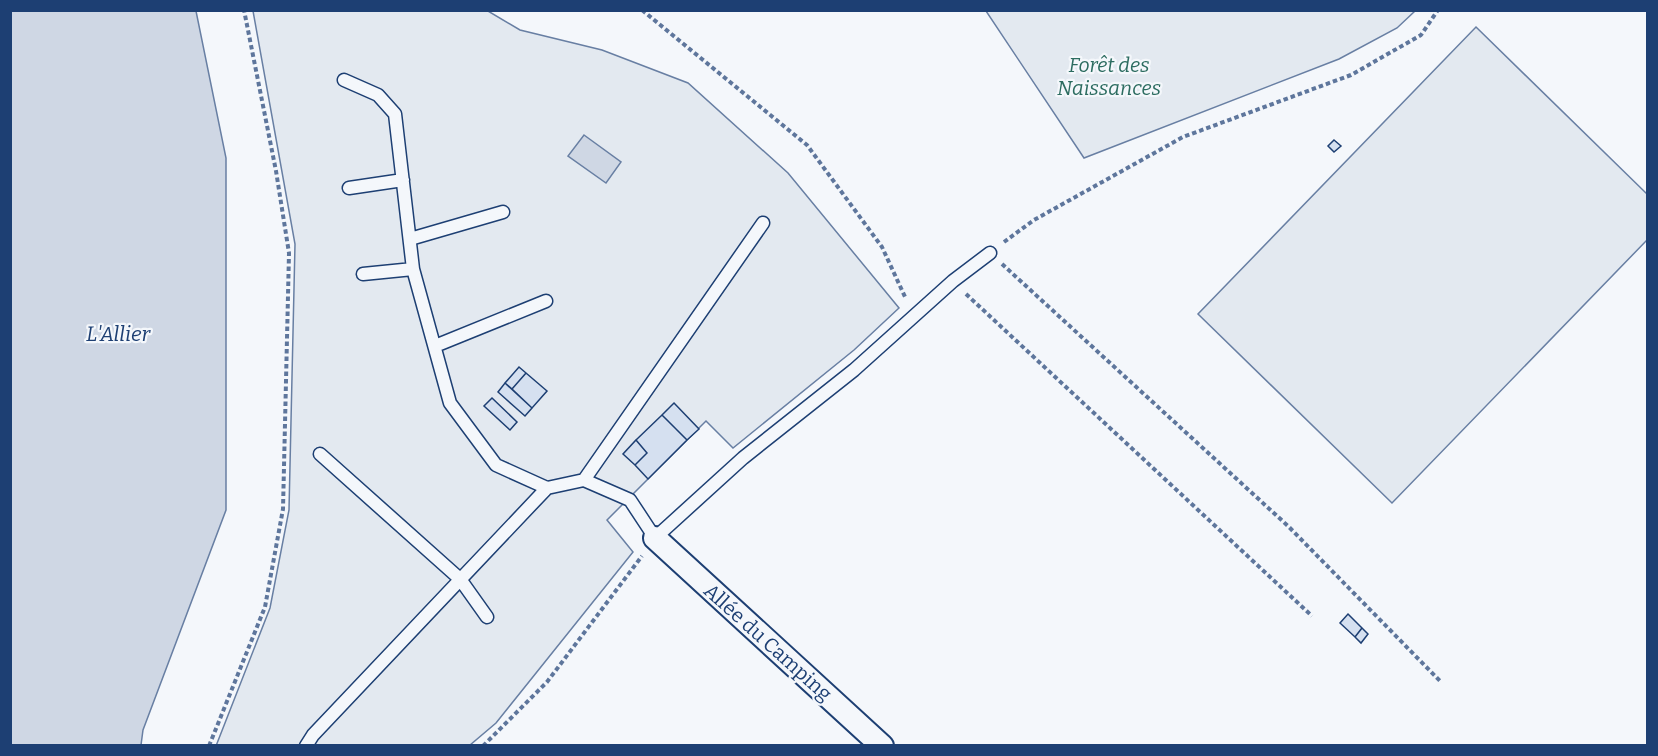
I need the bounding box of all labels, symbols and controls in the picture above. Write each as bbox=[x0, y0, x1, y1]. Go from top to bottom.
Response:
park label: Forêt des Naissances bbox=[1057, 53, 1161, 100]
water label: L'Allier bbox=[86, 321, 152, 347]
street label: Allée du Camping bbox=[699, 578, 837, 706]

